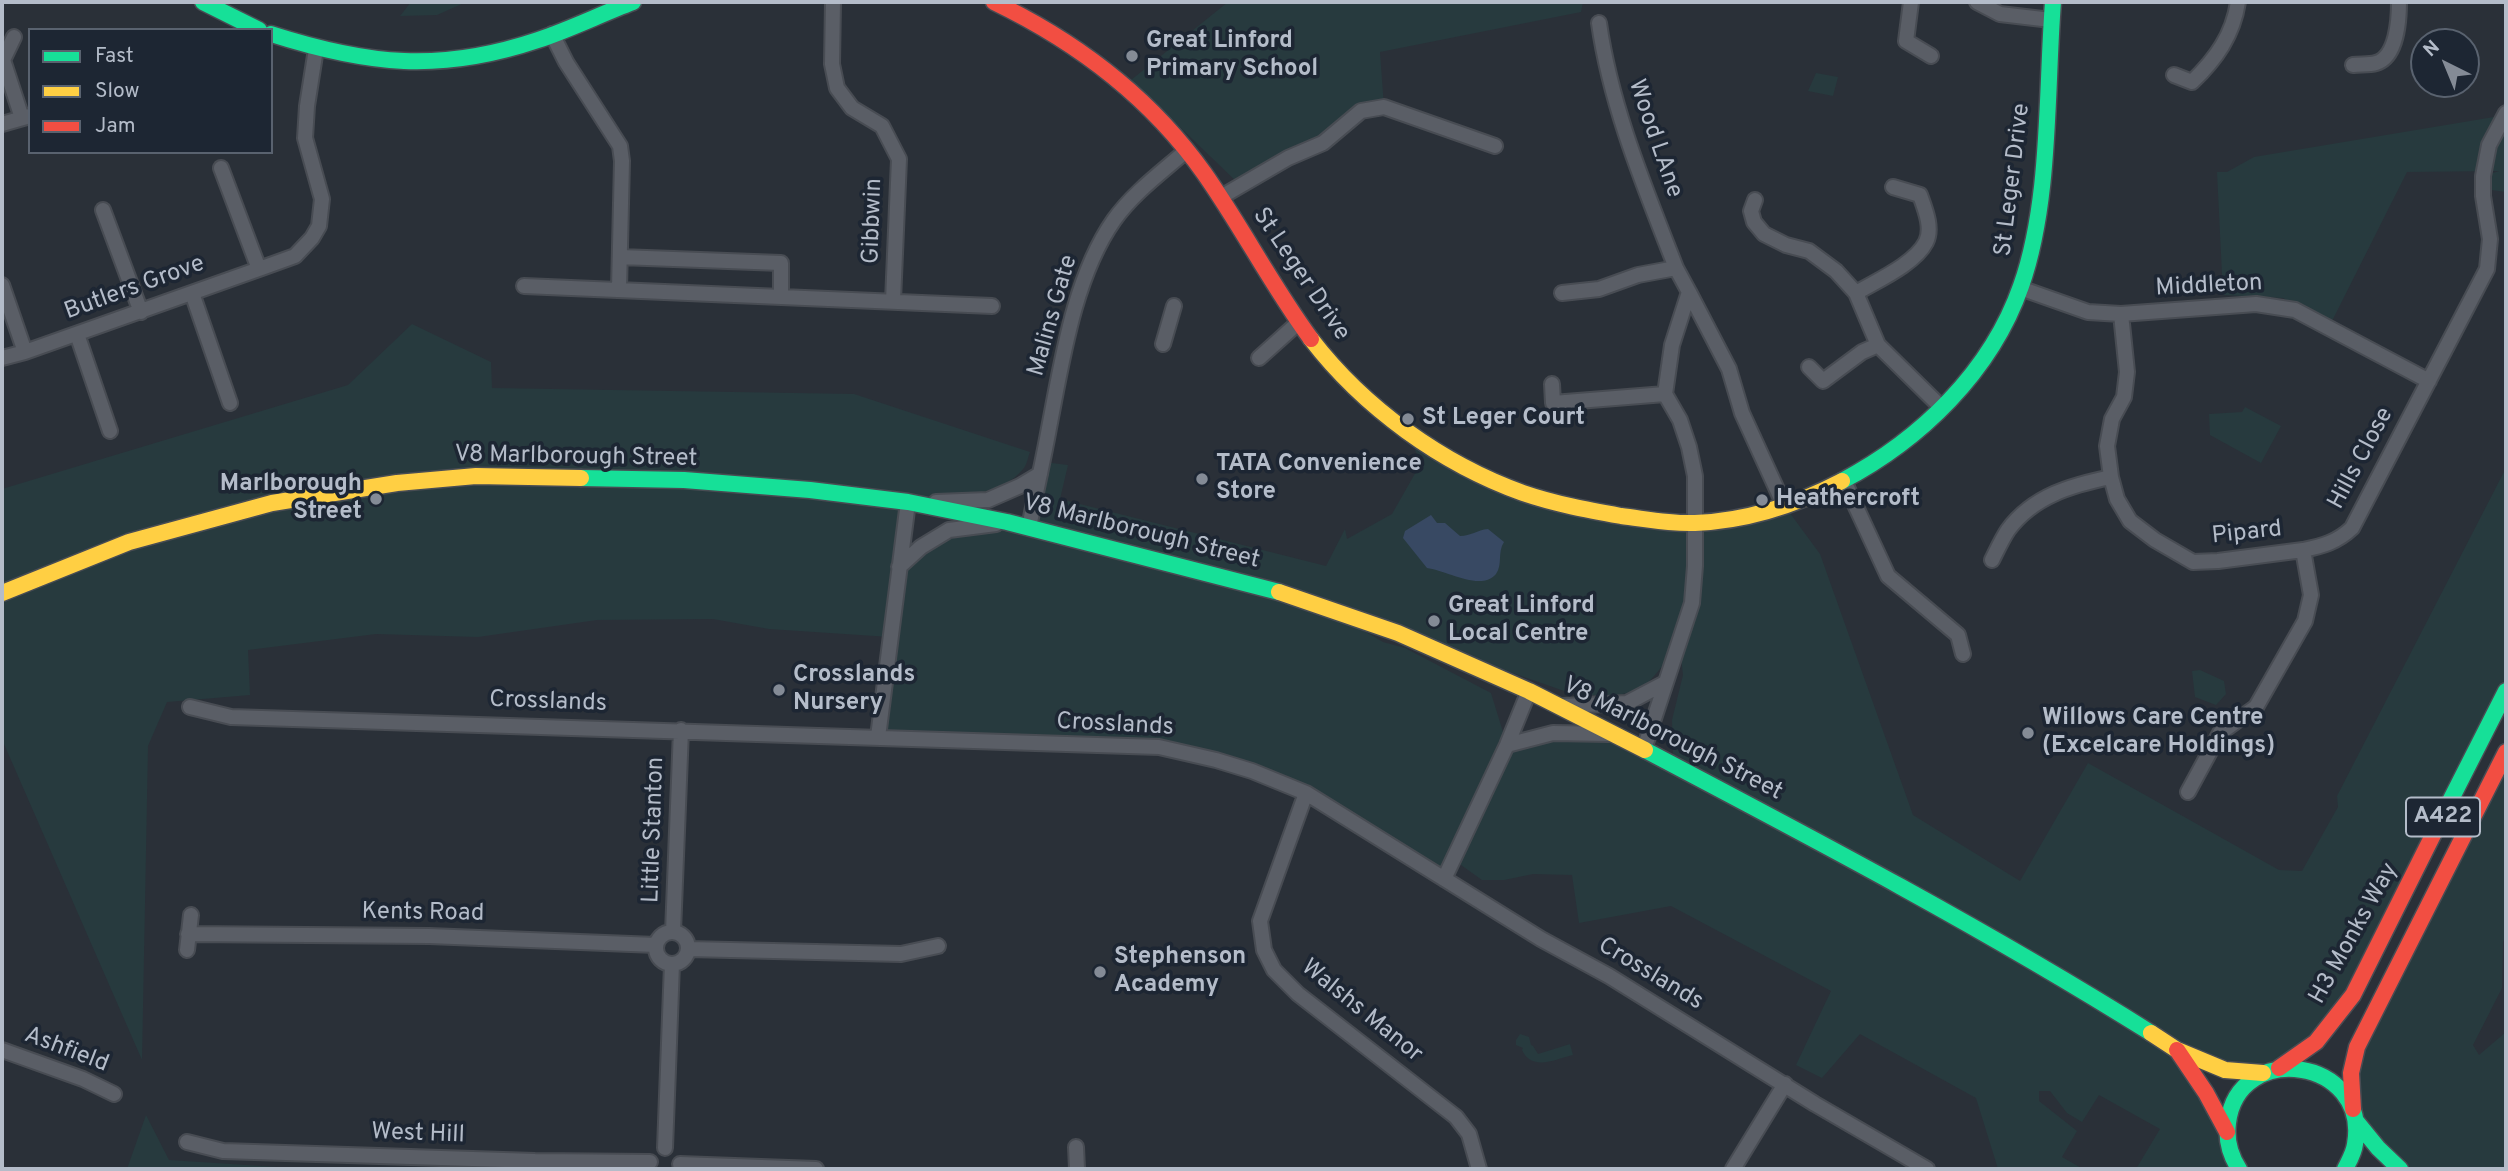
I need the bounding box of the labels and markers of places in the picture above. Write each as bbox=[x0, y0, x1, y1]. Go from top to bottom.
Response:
place label: Great Linford Primary School bbox=[1146, 28, 1318, 84]
marker: Great Linford Primary School bbox=[1124, 48, 1140, 64]
place label: St Leger Court bbox=[1422, 405, 1585, 433]
marker: St Leger Court bbox=[1400, 411, 1416, 427]
place label: TATA Convenience Store bbox=[1216, 451, 1422, 507]
place label: Marlborough Street bbox=[220, 471, 362, 527]
marker: TATA Convenience Store bbox=[1194, 471, 1210, 487]
place label: Heathercroft bbox=[1776, 486, 1920, 514]
marker: Marlborough Street bbox=[368, 491, 384, 507]
marker: Heathercroft bbox=[1754, 492, 1770, 508]
place label: Great Linford Local Centre bbox=[1448, 593, 1595, 649]
marker: Great Linford Local Centre bbox=[1426, 613, 1442, 629]
place label: Crosslands Nursery bbox=[793, 662, 915, 718]
marker: Crosslands Nursery bbox=[771, 682, 787, 698]
place label: Willows Care Centre (Excelcare Holdings) bbox=[2042, 705, 2275, 761]
marker: Willows Care Centre (Excelcare Holdings) bbox=[2020, 725, 2036, 741]
place label: Stephenson Academy bbox=[1114, 944, 1246, 1000]
marker: Stephenson Academy bbox=[1092, 964, 1108, 980]

